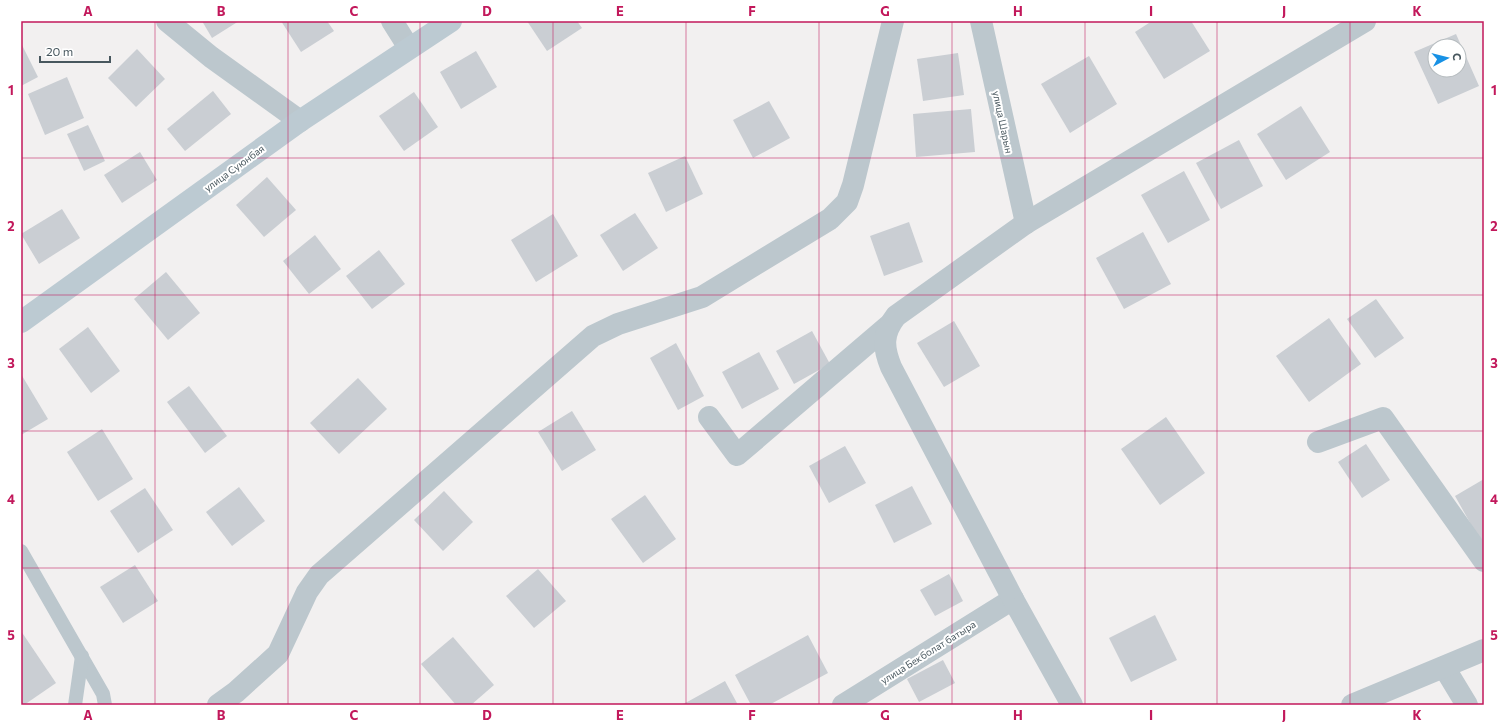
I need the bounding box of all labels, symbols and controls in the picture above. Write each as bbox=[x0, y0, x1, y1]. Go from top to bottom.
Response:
text: A bbox=[83, 3, 93, 19]
text: B bbox=[217, 3, 226, 19]
text: C bbox=[350, 3, 359, 19]
text: D bbox=[482, 3, 492, 19]
text: E bbox=[616, 3, 624, 19]
text: F bbox=[748, 3, 756, 19]
text: G bbox=[880, 3, 890, 19]
text: H bbox=[1013, 3, 1023, 19]
text: I bbox=[1149, 3, 1153, 19]
text: J bbox=[1282, 3, 1286, 19]
text: K bbox=[1412, 3, 1422, 19]
scale bar bbox=[40, 38, 110, 64]
north arrow bbox=[1427, 38, 1467, 78]
text: 20 m bbox=[46, 44, 73, 58]
text: С bbox=[1451, 52, 1464, 62]
text: 1 bbox=[8, 82, 14, 98]
text: 1 bbox=[1491, 82, 1497, 98]
street label: улица Шарын bbox=[991, 90, 1015, 154]
street label: улица Суюнбая bbox=[202, 142, 266, 194]
text: 2 bbox=[7, 218, 15, 234]
text: 2 bbox=[1490, 218, 1498, 234]
text: 3 bbox=[7, 355, 15, 371]
text: 3 bbox=[1490, 355, 1498, 371]
text: 4 bbox=[7, 491, 15, 507]
text: 4 bbox=[1490, 491, 1498, 507]
street label: улица Бекболат батыра bbox=[878, 618, 978, 686]
text: 5 bbox=[7, 627, 15, 643]
text: 5 bbox=[1490, 627, 1498, 643]
text: A bbox=[83, 707, 93, 723]
text: B bbox=[217, 707, 226, 723]
text: C bbox=[350, 707, 359, 723]
text: D bbox=[482, 707, 492, 723]
text: E bbox=[616, 707, 624, 723]
text: F bbox=[748, 707, 756, 723]
text: G bbox=[880, 707, 890, 723]
text: H bbox=[1013, 707, 1023, 723]
text: I bbox=[1149, 707, 1153, 723]
text: J bbox=[1282, 707, 1286, 723]
text: K bbox=[1412, 707, 1422, 723]

